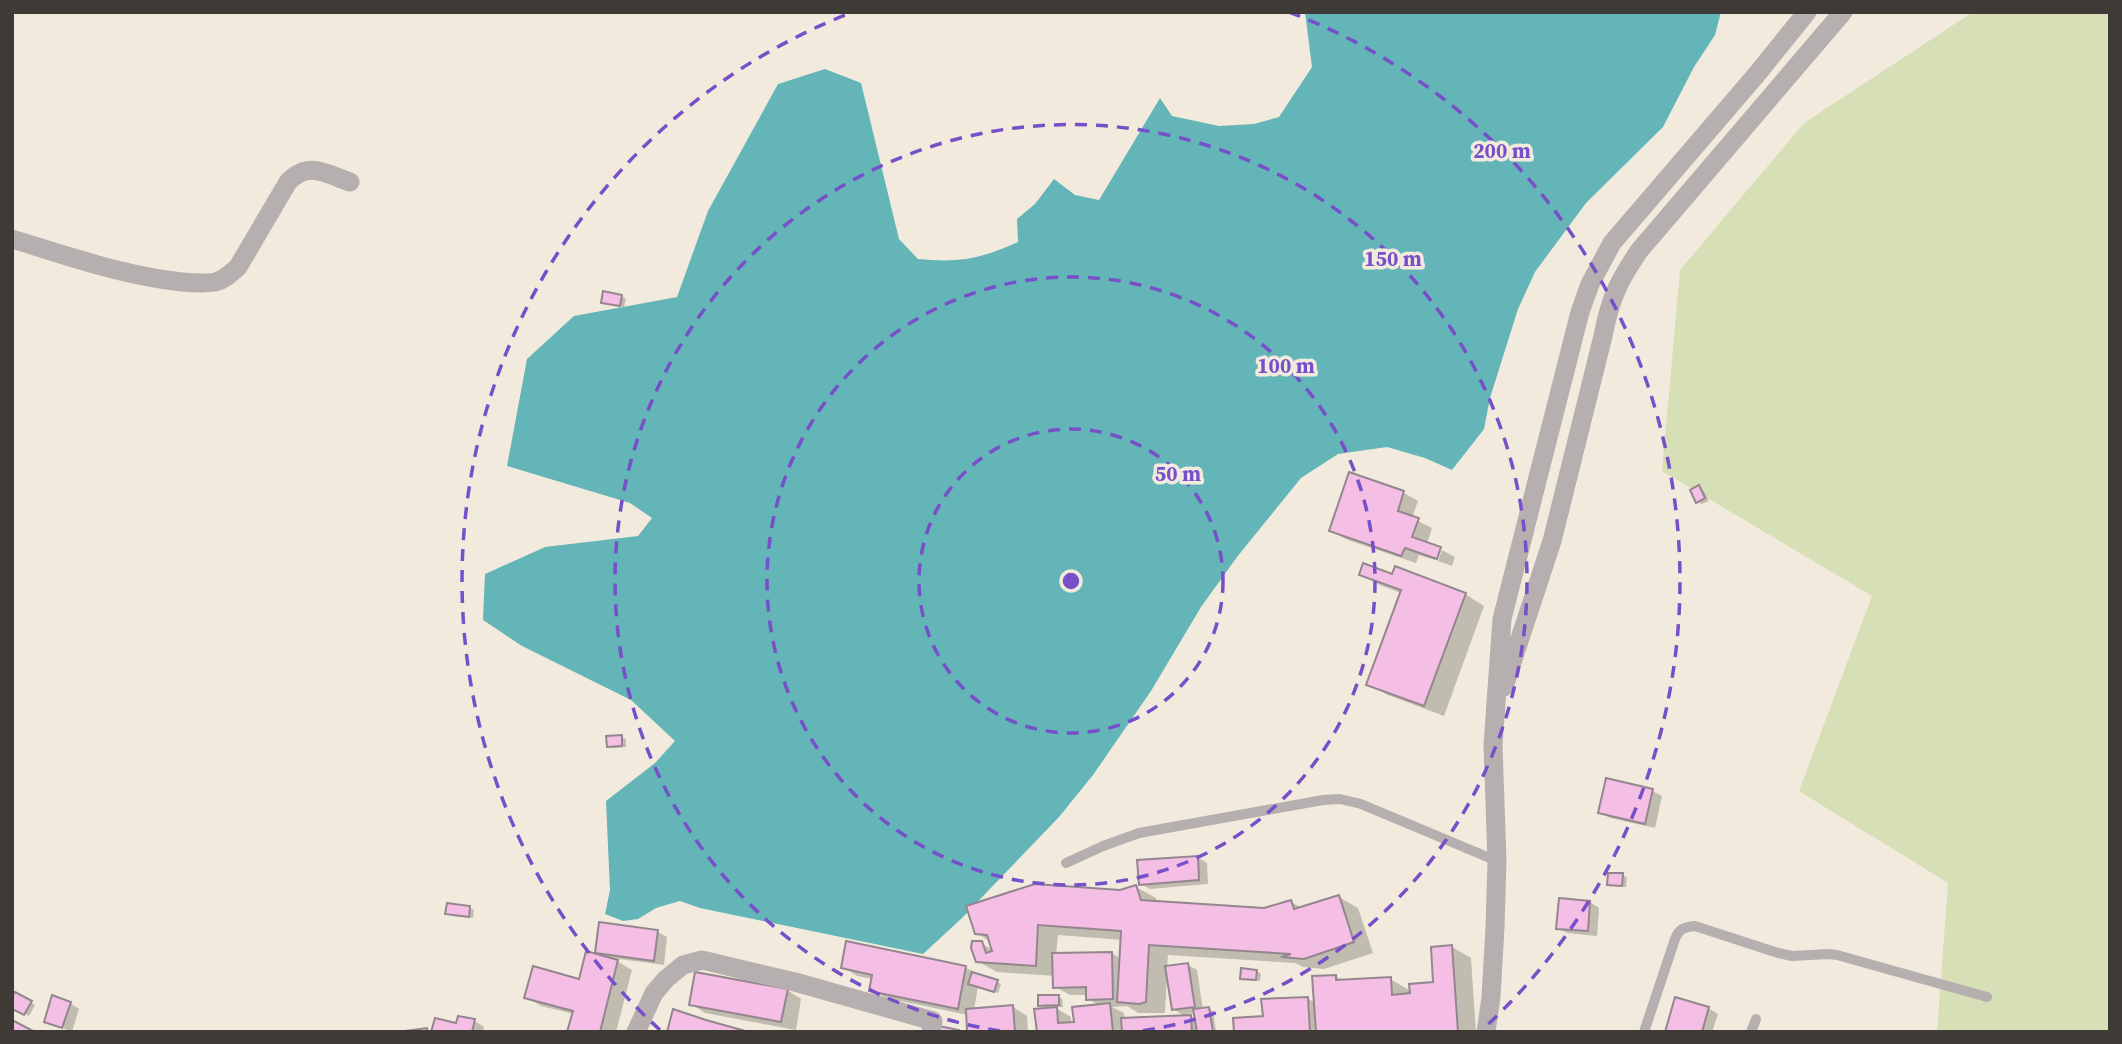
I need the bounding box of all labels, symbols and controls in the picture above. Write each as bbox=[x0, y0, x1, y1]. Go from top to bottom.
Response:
text: 200 m bbox=[1473, 136, 1531, 165]
text: 150 m bbox=[1364, 244, 1422, 273]
text: 100 m bbox=[1257, 351, 1315, 380]
text: 50 m bbox=[1155, 459, 1201, 488]
centre of rings bbox=[1059, 569, 1083, 593]

